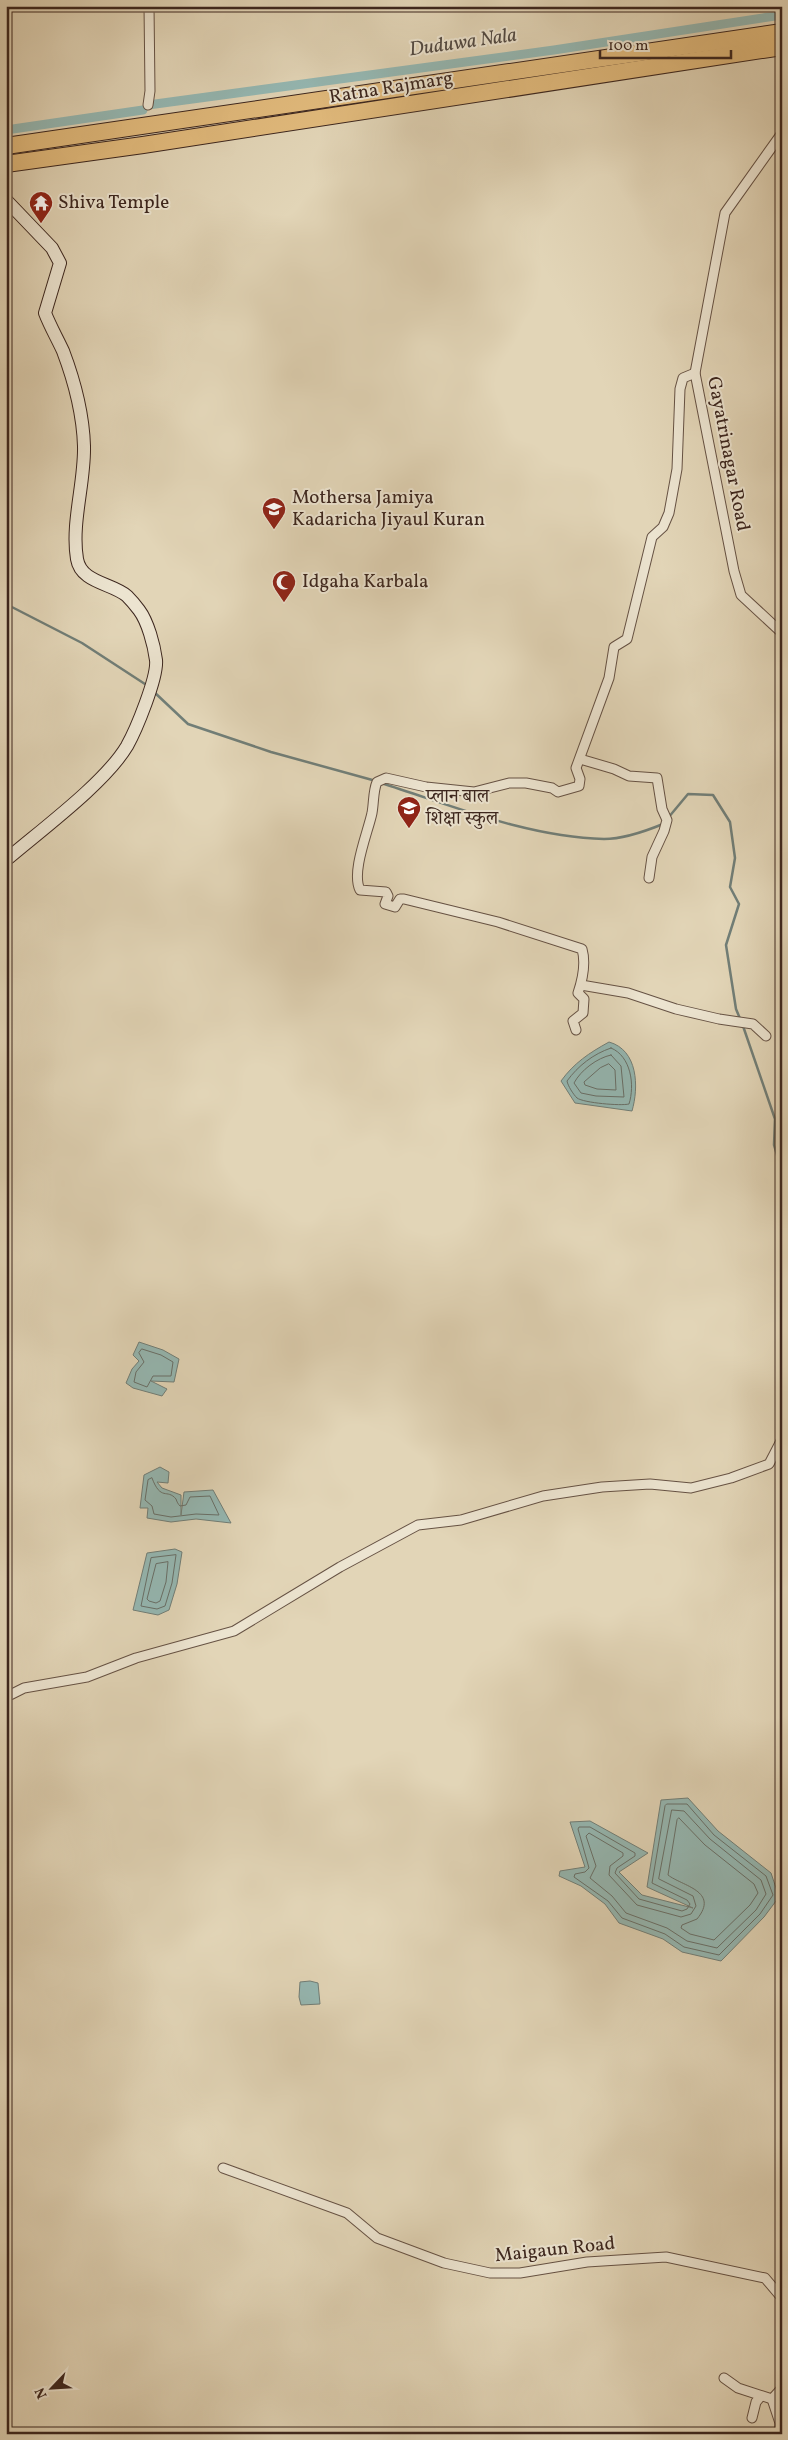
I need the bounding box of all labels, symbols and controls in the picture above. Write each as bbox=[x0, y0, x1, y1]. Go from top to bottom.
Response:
water label: Duduwa Nala bbox=[407, 22, 519, 64]
scale bar bbox=[600, 28, 732, 60]
text: 100 m bbox=[608, 36, 648, 57]
street label: Ratna Rajmarg bbox=[327, 65, 455, 111]
temple icon: Shiva Temple bbox=[28, 190, 54, 224]
place label: Shiva Temple bbox=[58, 190, 169, 216]
street label: Gayatrinagar Road bbox=[700, 374, 756, 534]
place label: Mothersa Jamiya Kadaricha Jiyaul Kuran bbox=[292, 485, 485, 533]
school or university icon: Mothersa Jamiya Kadaricha Jiyaul Kuran bbox=[261, 496, 287, 530]
mosque icon: Idgaha Karbala bbox=[271, 569, 297, 603]
place label: Idgaha Karbala bbox=[302, 569, 429, 595]
place label: प्लान बाल शिक्षा स्कुल bbox=[425, 784, 500, 832]
school or university icon: प्लान बाल शिक्षा स्कुल bbox=[396, 795, 422, 829]
street label: Maigaun Road bbox=[494, 2231, 616, 2269]
north arrow bbox=[28, 2362, 78, 2412]
text: N bbox=[31, 2384, 52, 2401]

